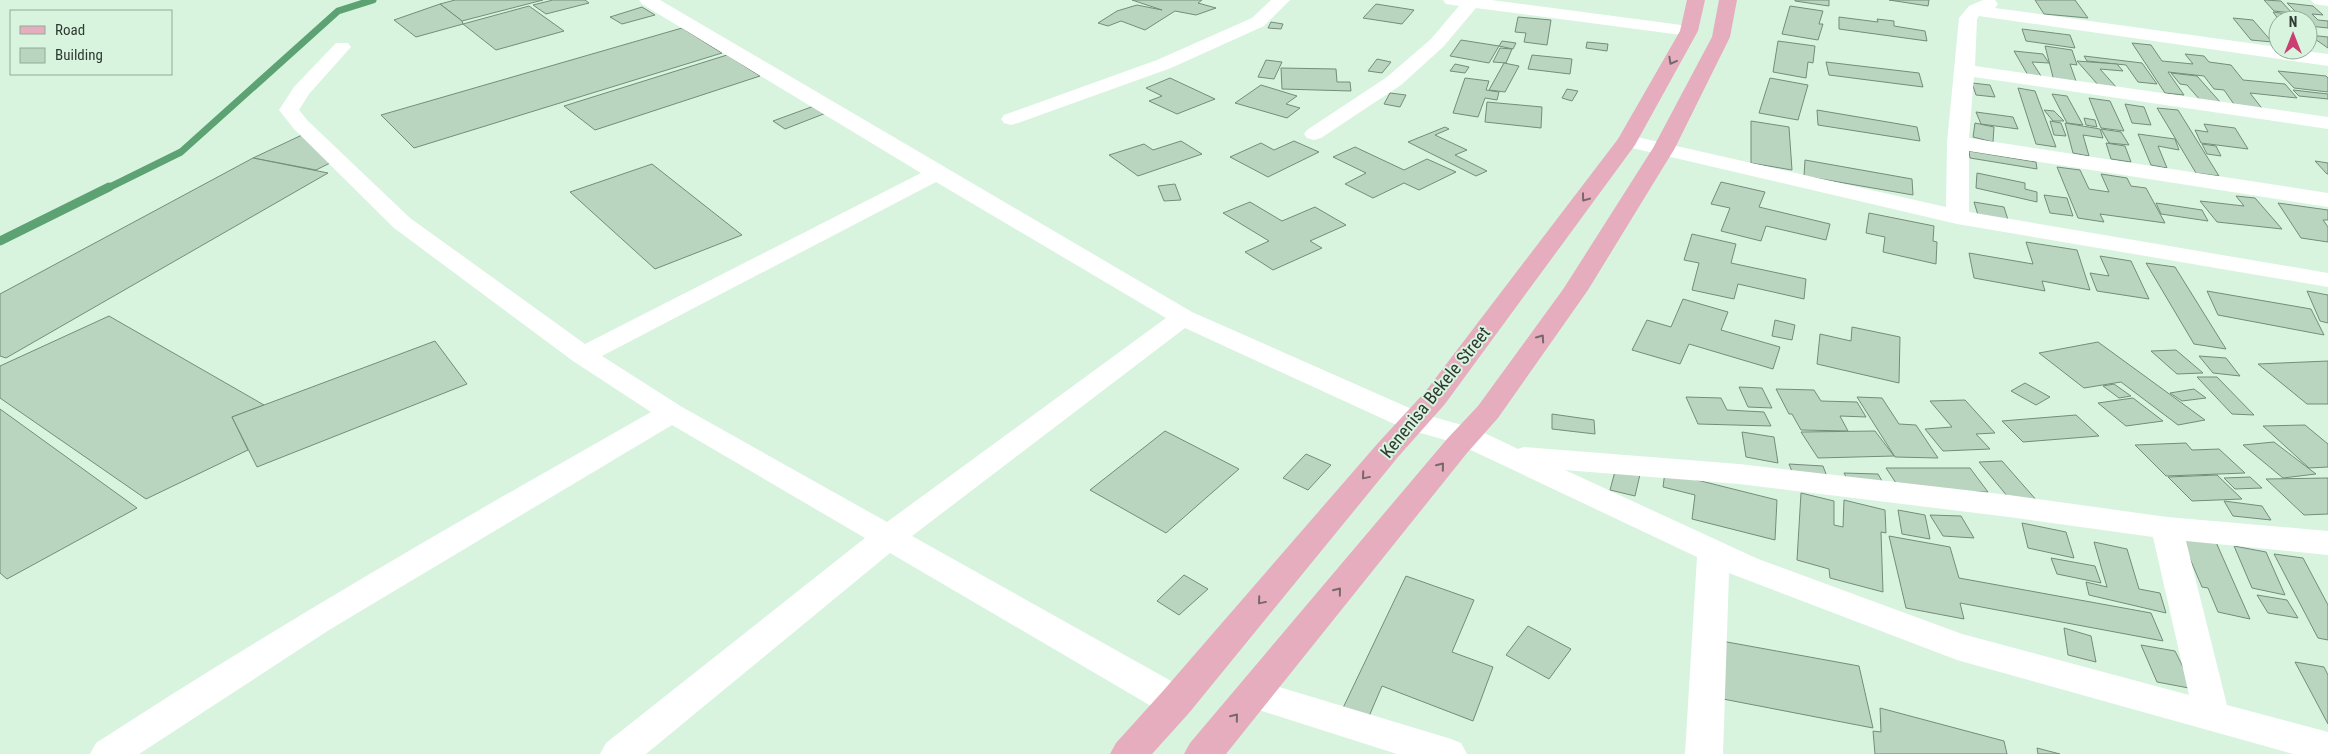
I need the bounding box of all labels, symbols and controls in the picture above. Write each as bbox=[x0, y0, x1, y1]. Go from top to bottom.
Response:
legend bbox=[10, 10, 172, 75]
north arrow bbox=[2268, 10, 2318, 60]
text: N bbox=[2289, 14, 2297, 30]
text: Road bbox=[55, 21, 85, 39]
text: Building bbox=[55, 46, 103, 64]
one-way arrow bbox=[1668, 56, 1678, 65]
one-way arrow bbox=[1583, 192, 1591, 201]
street label: Kenenisa Bekele Street bbox=[1376, 322, 1494, 462]
one-way arrow bbox=[1535, 334, 1544, 344]
one-way arrow bbox=[1436, 463, 1444, 472]
one-way arrow bbox=[1362, 471, 1371, 480]
one-way arrow bbox=[1332, 588, 1341, 597]
one-way arrow bbox=[1257, 595, 1266, 604]
one-way arrow bbox=[1229, 714, 1237, 723]

